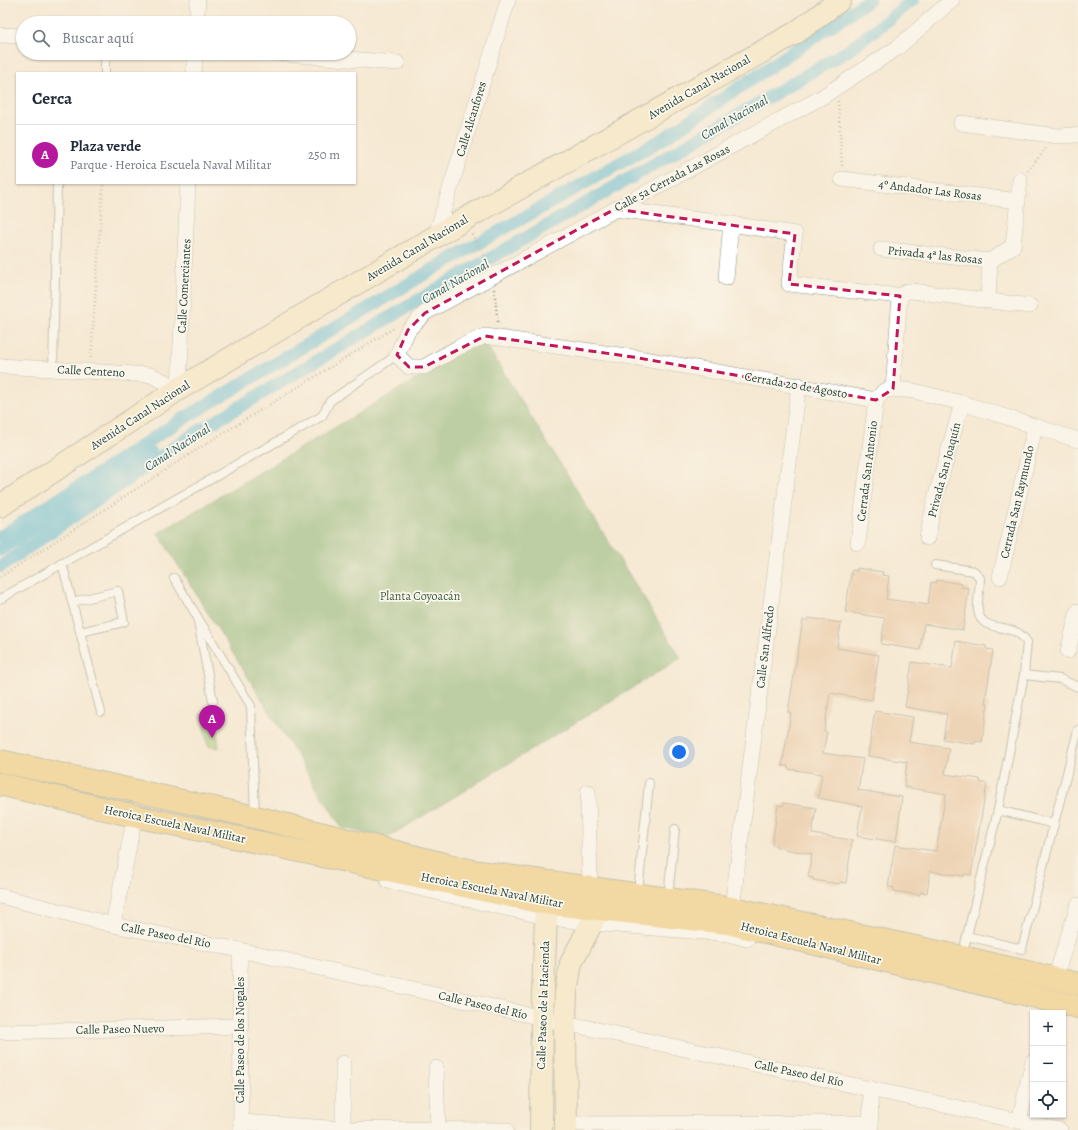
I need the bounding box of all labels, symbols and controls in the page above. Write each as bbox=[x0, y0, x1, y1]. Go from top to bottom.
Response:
search box bbox=[16, 16, 356, 60]
icon: search bbox=[30, 27, 52, 49]
text: Buscar aquí bbox=[62, 28, 134, 48]
street label: Avenida Canal Nacional bbox=[645, 52, 753, 122]
street label: Calle Alcanfores bbox=[452, 79, 490, 159]
text: Cerca bbox=[32, 87, 72, 110]
water label: Canal Nacional bbox=[698, 91, 770, 143]
text: Plaza verde bbox=[70, 136, 141, 156]
street label: Calle 5a Cerrada Las Rosas bbox=[611, 141, 733, 215]
text: A bbox=[41, 146, 49, 163]
text: 250 m bbox=[308, 146, 340, 163]
text: Parque · Heroica Escuela Naval Militar bbox=[70, 156, 272, 173]
street label: 4º Andador Las Rosas bbox=[878, 176, 983, 204]
street label: Avenida Canal Nacional bbox=[364, 212, 470, 284]
street label: Calle Comerciantes bbox=[174, 238, 194, 334]
street label: Privada 4ª las Rosas bbox=[887, 242, 983, 268]
water label: Canal Nacional bbox=[419, 255, 491, 307]
street label: Calle Centeno bbox=[57, 361, 125, 381]
street label: Cerrada 20 de Agosto bbox=[743, 368, 849, 402]
street label: Avenida Canal Nacional bbox=[88, 377, 192, 453]
water label: Canal Nacional bbox=[141, 420, 213, 474]
street label: Cerrada San Antonio bbox=[853, 420, 881, 522]
street label: Privada San Joaquín bbox=[924, 420, 965, 519]
street label: Cerrada San Raymundo bbox=[996, 444, 1038, 560]
park label: Planta Coyoacán bbox=[380, 588, 461, 604]
street label: Calle San Alfredo bbox=[752, 605, 778, 689]
pin: A bbox=[199, 705, 225, 738]
your location bbox=[669, 742, 689, 762]
street label: Heroica Escuela Naval Militar bbox=[103, 801, 248, 847]
street label: Heroica Escuela Naval Militar bbox=[420, 868, 565, 912]
street label: Calle Paseo del Río bbox=[120, 918, 212, 952]
street label: Heroica Escuela Naval Militar bbox=[739, 918, 883, 968]
street label: Calle Paseo de la Hacienda bbox=[533, 940, 553, 1070]
street label: Calle Paseo de los Nogales bbox=[232, 977, 248, 1103]
street label: Calle Paseo del Río bbox=[437, 987, 529, 1023]
map controls bbox=[1030, 1010, 1066, 1118]
button: + bbox=[1030, 1010, 1066, 1046]
street label: Calle Paseo Nuevo bbox=[75, 1020, 165, 1038]
button: − bbox=[1030, 1046, 1066, 1082]
street label: Calle Paseo del Río bbox=[753, 1056, 845, 1090]
button: locate bbox=[1030, 1082, 1066, 1118]

